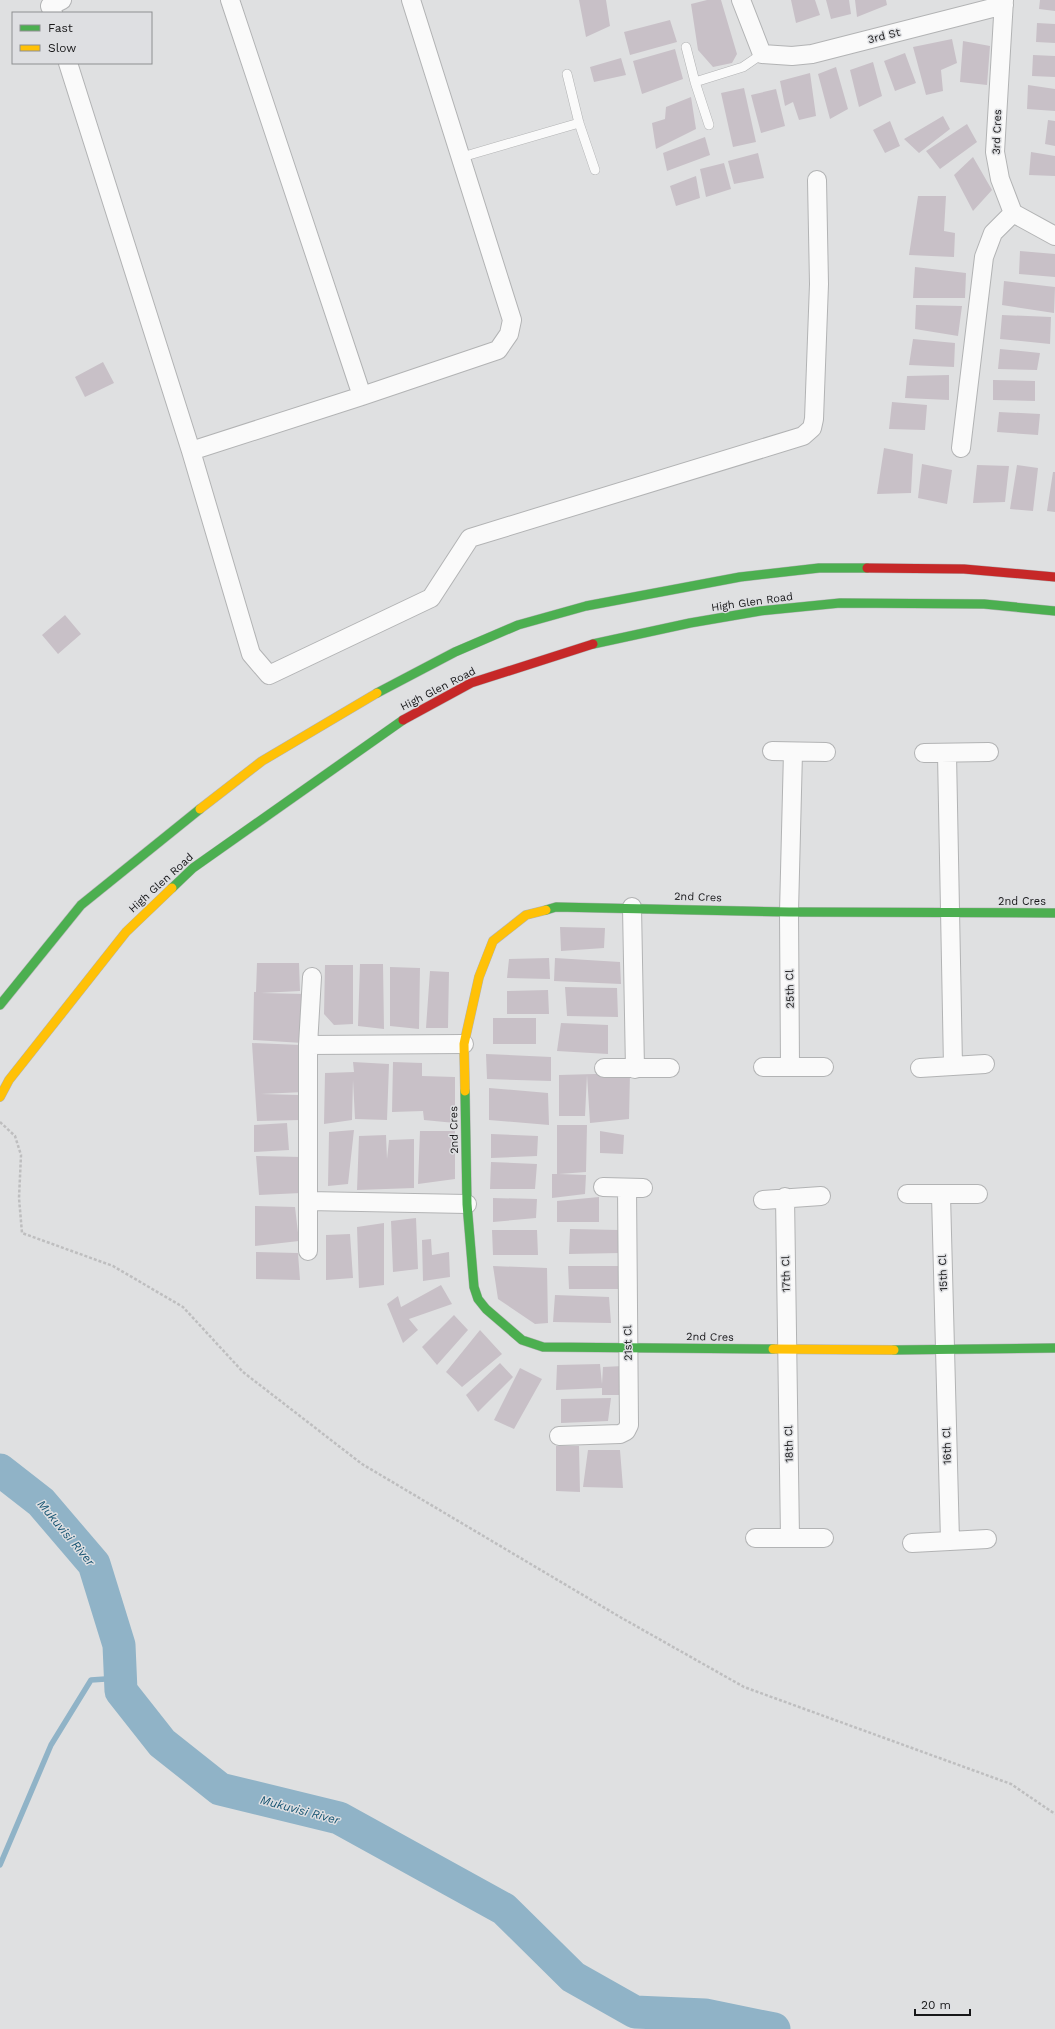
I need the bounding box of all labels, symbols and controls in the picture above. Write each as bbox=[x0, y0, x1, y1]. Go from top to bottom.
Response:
legend bbox=[12, 12, 152, 64]
text: Fast bbox=[48, 21, 73, 35]
street label: 3rd St bbox=[866, 26, 902, 46]
text: Slow bbox=[48, 41, 76, 55]
street label: 3rd Cres bbox=[990, 109, 1004, 155]
street label: High Glen Road bbox=[710, 590, 794, 614]
street label: High Glen Road bbox=[398, 664, 478, 714]
street label: High Glen Road bbox=[126, 851, 196, 915]
street label: 2nd Cres bbox=[674, 890, 722, 904]
street label: 2nd Cres bbox=[998, 895, 1046, 908]
street label: 25th Cl bbox=[783, 969, 797, 1009]
street label: 2nd Cres bbox=[447, 1106, 461, 1154]
street label: 15th Cl bbox=[936, 1254, 950, 1292]
street label: 17th Cl bbox=[779, 1255, 793, 1292]
street label: 21st Cl bbox=[621, 1324, 635, 1361]
street label: 2nd Cres bbox=[686, 1330, 734, 1344]
street label: 18th Cl bbox=[782, 1425, 796, 1463]
street label: 16th Cl bbox=[940, 1427, 954, 1465]
water label: Mukuvisi River bbox=[34, 1497, 98, 1570]
water label: Mukuvisi River bbox=[259, 1793, 342, 1828]
scale bar bbox=[915, 1991, 970, 2017]
text: 20 m bbox=[921, 1998, 951, 2012]

